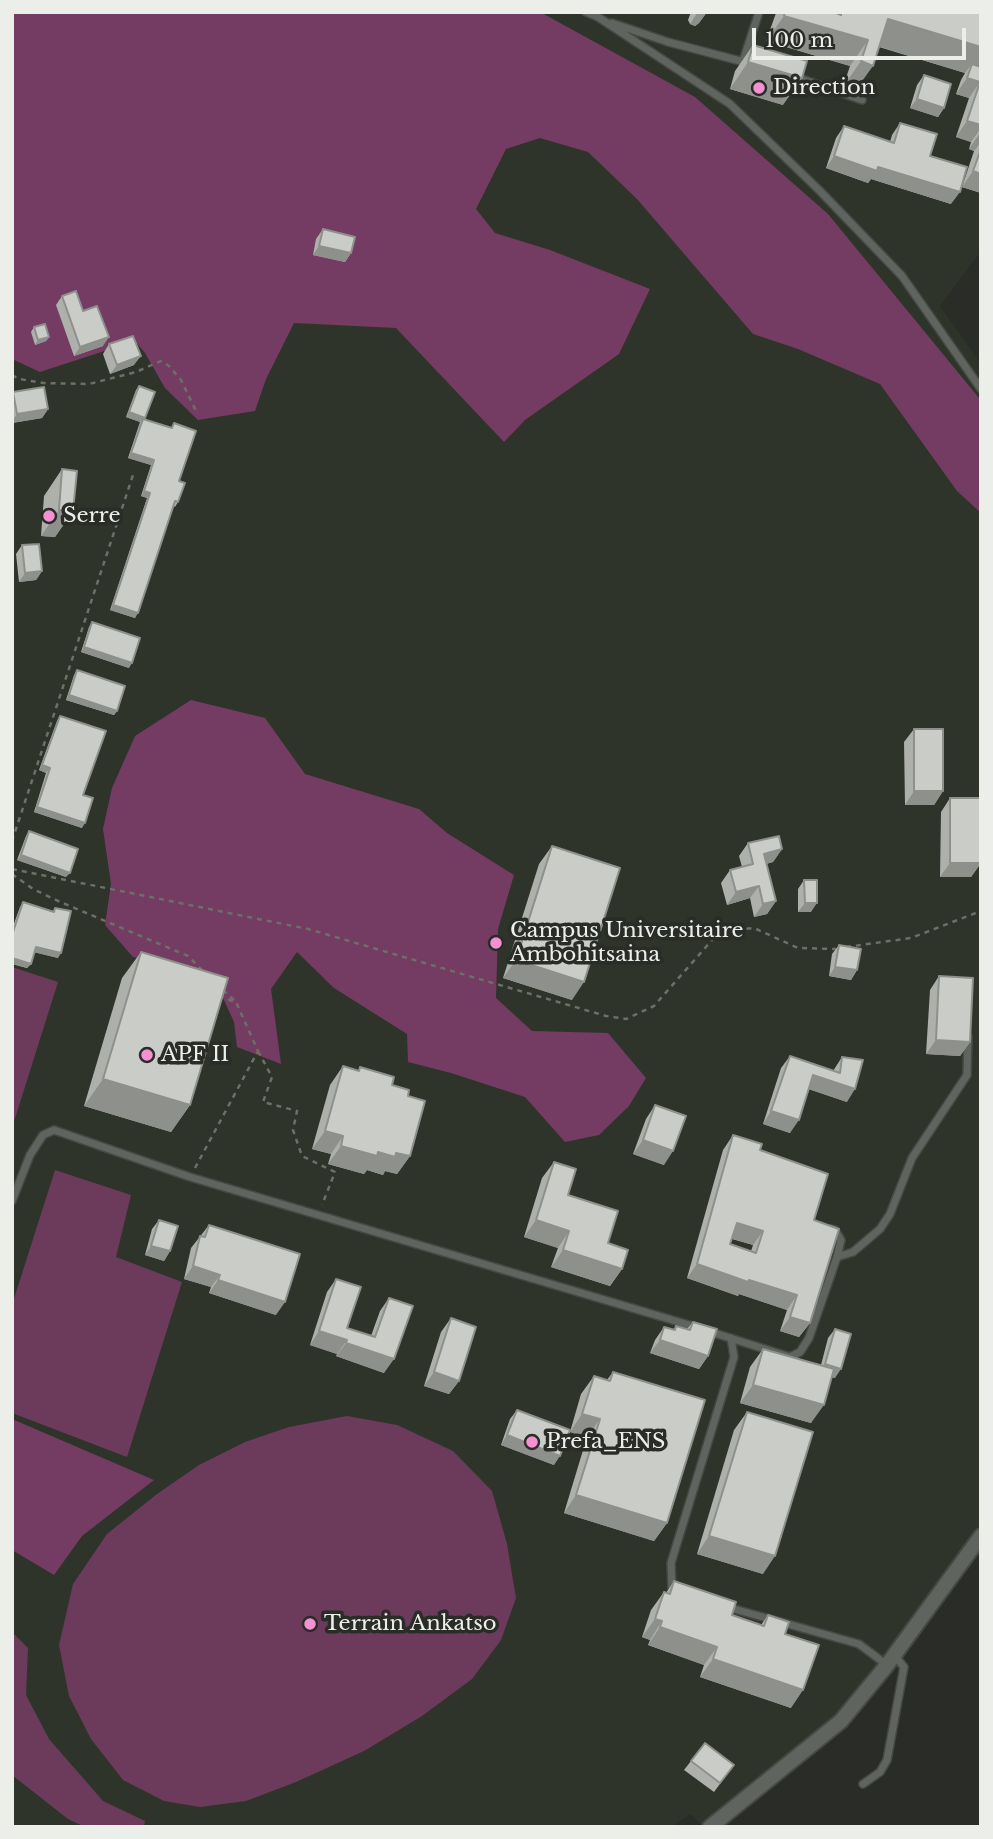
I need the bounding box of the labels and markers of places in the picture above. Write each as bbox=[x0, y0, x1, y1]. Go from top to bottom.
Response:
place label: Direction bbox=[773, 75, 875, 101]
marker: Direction bbox=[751, 80, 767, 96]
place label: Serre bbox=[63, 503, 120, 529]
marker: Serre bbox=[41, 508, 57, 524]
place label: Campus Universitaire Ambohitsaina bbox=[510, 918, 743, 968]
marker: Campus Universitaire Ambohitsaina bbox=[488, 935, 504, 951]
place label: APF II bbox=[161, 1042, 229, 1068]
marker: APF II bbox=[139, 1047, 155, 1063]
place label: Prefa_ENS bbox=[546, 1429, 665, 1455]
marker: Prefa_ENS bbox=[524, 1434, 540, 1450]
place label: Terrain Ankatso bbox=[324, 1611, 496, 1637]
marker: Terrain Ankatso bbox=[302, 1616, 318, 1632]

